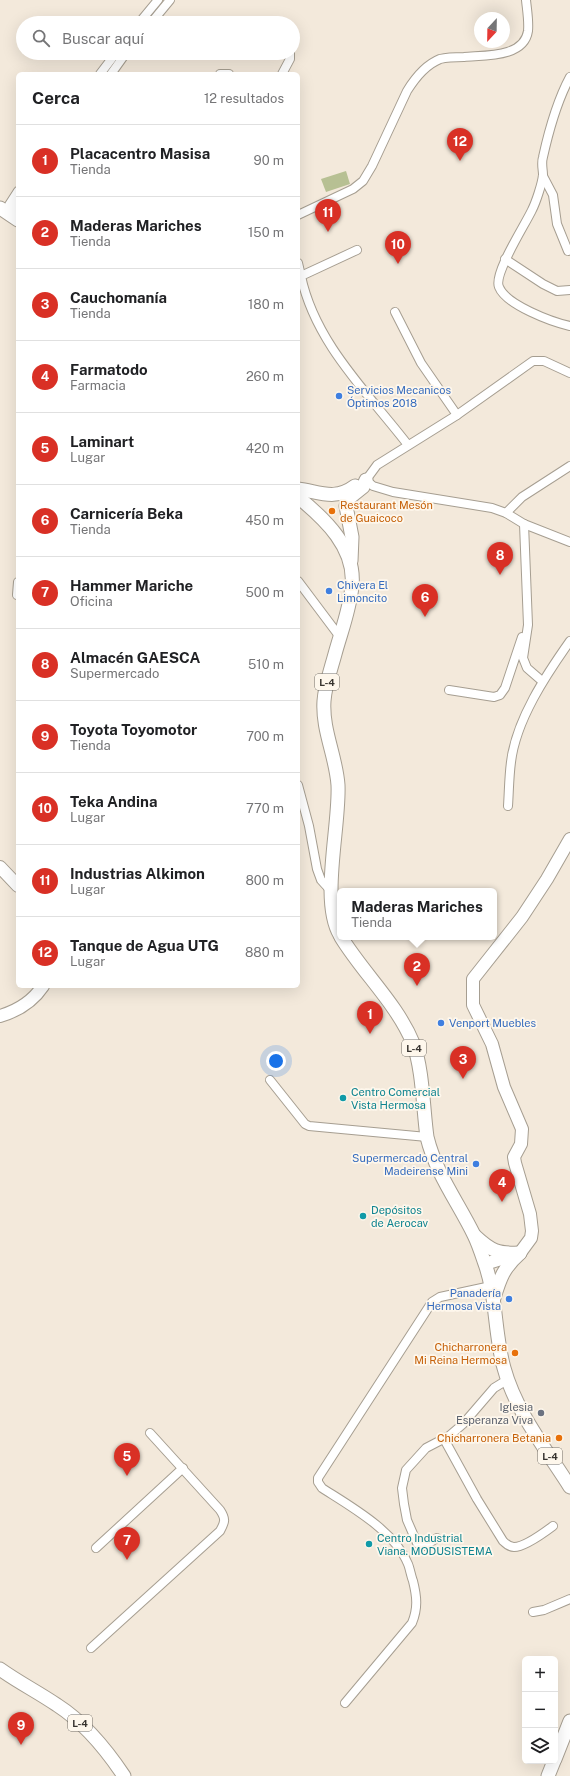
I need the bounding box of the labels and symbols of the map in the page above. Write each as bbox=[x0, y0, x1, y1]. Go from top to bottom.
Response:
north arrow bbox=[474, 12, 510, 48]
pin: 12 bbox=[447, 128, 473, 161]
pin: 11 bbox=[315, 199, 341, 232]
pin: 10 bbox=[385, 231, 411, 264]
place label: Servicios Mecanicos Óptimos 2018 bbox=[347, 384, 451, 409]
marker: Servicios Mecanicos Óptimos 2018 bbox=[334, 391, 344, 401]
place label: Restaurant Mesón de Guaicoco bbox=[340, 499, 433, 524]
marker: Restaurant Mesón de Guaicoco bbox=[327, 506, 337, 516]
pin: 8 bbox=[487, 542, 513, 575]
place label: Chivera El Limoncito bbox=[337, 579, 388, 604]
pin: 6 bbox=[412, 584, 438, 617]
marker: Chivera El Limoncito bbox=[324, 586, 334, 596]
road number: L-4 bbox=[315, 674, 339, 690]
pin: 2 bbox=[404, 953, 430, 986]
pin: 1 bbox=[357, 1001, 383, 1034]
place label: Venport Muebles bbox=[449, 1017, 537, 1029]
marker: Venport Muebles bbox=[436, 1018, 446, 1028]
road number: L-4 bbox=[402, 1040, 426, 1056]
pin: 3 bbox=[450, 1046, 476, 1079]
your location bbox=[266, 1051, 286, 1071]
place label: Centro Comercial Vista Hermosa bbox=[351, 1086, 440, 1111]
marker: Centro Comercial Vista Hermosa bbox=[338, 1093, 348, 1103]
place label: Supermercado Central Madeirense Mini bbox=[352, 1152, 468, 1177]
marker: Supermercado Central Madeirense Mini bbox=[471, 1159, 481, 1169]
pin: 4 bbox=[489, 1169, 515, 1202]
place label: Depósitos de Aerocav bbox=[371, 1204, 429, 1229]
marker: Depósitos de Aerocav bbox=[358, 1211, 368, 1221]
place label: Panadería Hermosa Vista bbox=[426, 1287, 501, 1312]
marker: Panadería Hermosa Vista bbox=[504, 1294, 514, 1304]
place label: Chicharronera Mi Reina Hermosa bbox=[414, 1341, 507, 1366]
marker: Chicharronera Mi Reina Hermosa bbox=[510, 1348, 520, 1358]
place label: Iglesia Esperanza Viva bbox=[456, 1401, 533, 1426]
marker: Iglesia Esperanza Viva bbox=[536, 1408, 546, 1418]
place label: Chicharronera Betania bbox=[437, 1432, 551, 1444]
marker: Chicharronera Betania bbox=[554, 1433, 564, 1443]
pin: 5 bbox=[114, 1443, 140, 1476]
road number: L-4 bbox=[538, 1448, 562, 1464]
pin: 7 bbox=[114, 1527, 140, 1560]
place label: Centro Industrial Viana. MODUSISTEMA bbox=[377, 1532, 493, 1557]
marker: Centro Industrial Viana. MODUSISTEMA bbox=[364, 1539, 374, 1549]
pin: 9 bbox=[8, 1712, 34, 1745]
road number: L-4 bbox=[68, 1715, 92, 1731]

